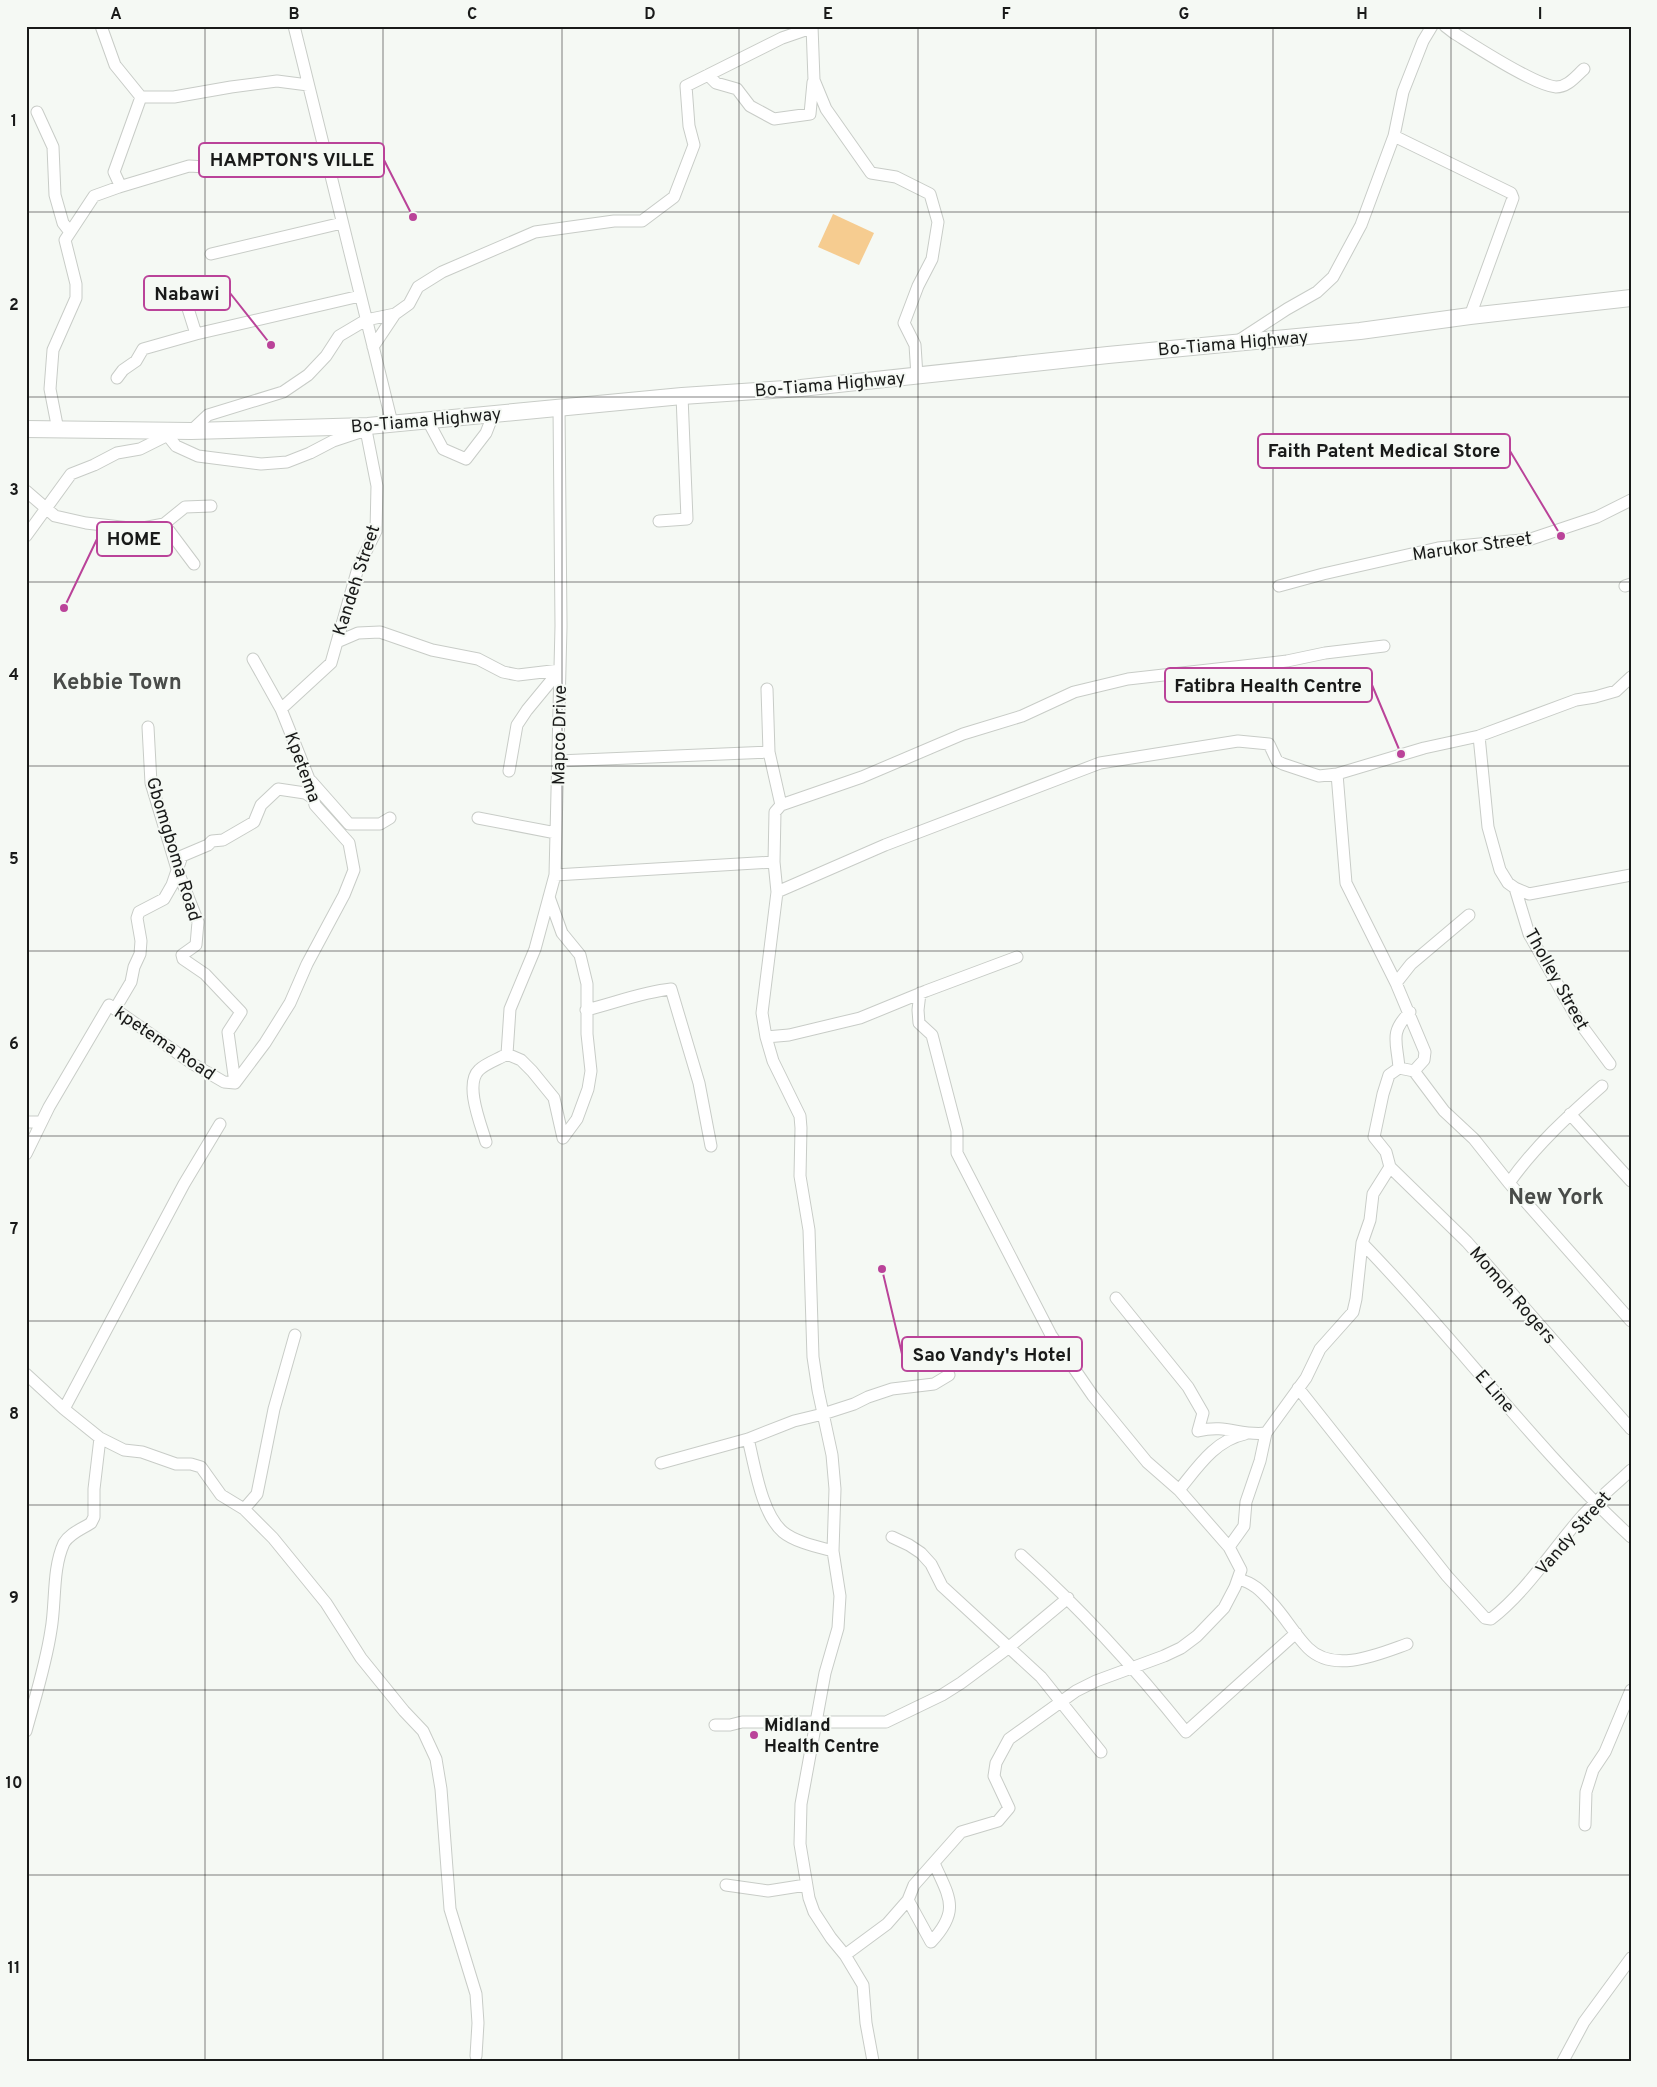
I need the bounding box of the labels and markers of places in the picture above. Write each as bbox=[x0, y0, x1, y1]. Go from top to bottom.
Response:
callout: HAMPTON'S VILLE bbox=[199, 143, 384, 177]
callout: Nabawi bbox=[144, 276, 230, 310]
callout: Faith Patent Medical Store bbox=[1258, 434, 1510, 468]
callout: HOME bbox=[97, 522, 172, 556]
callout: Fatibra Health Centre bbox=[1165, 668, 1372, 702]
callout: Sao Vandy's Hotel bbox=[902, 1337, 1082, 1371]
place label: Midland Health Centre bbox=[764, 1715, 879, 1759]
marker: Midland Health Centre bbox=[748, 1729, 760, 1741]

